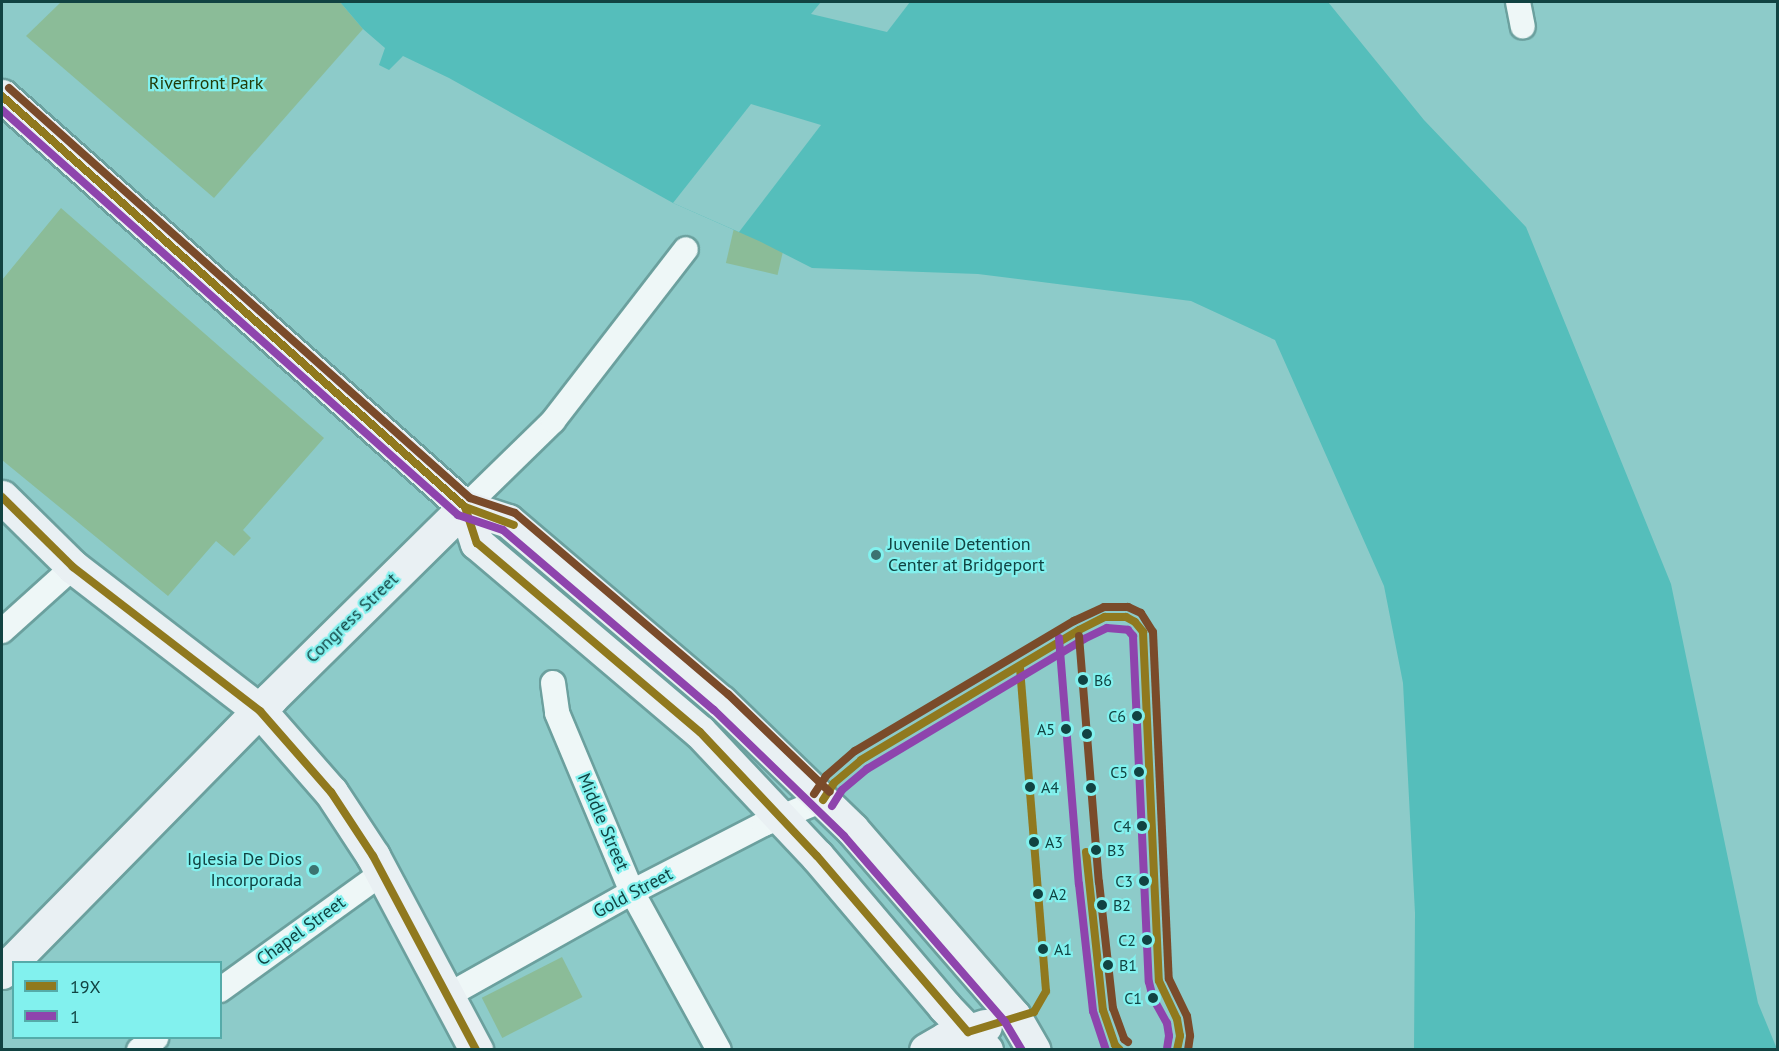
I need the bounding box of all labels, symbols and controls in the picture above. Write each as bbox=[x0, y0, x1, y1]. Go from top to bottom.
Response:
park label: Riverfront Park bbox=[149, 72, 263, 94]
place label: Juvenile Detention Center at Bridgeport bbox=[888, 534, 1045, 576]
marker: Juvenile Detention Center at Bridgeport bbox=[869, 548, 883, 562]
street label: Congress Street bbox=[301, 569, 403, 667]
place label: B6 bbox=[1094, 670, 1112, 690]
marker: B6 bbox=[1077, 674, 1089, 686]
place label: C6 bbox=[1108, 706, 1126, 726]
marker: C6 bbox=[1131, 710, 1143, 722]
place label: A5 bbox=[1037, 719, 1055, 739]
marker: A5 bbox=[1060, 723, 1072, 735]
unlabelled marker bbox=[1081, 728, 1093, 740]
place label: C5 bbox=[1110, 762, 1128, 782]
marker: C5 bbox=[1133, 766, 1145, 778]
street label: Middle Street bbox=[573, 770, 633, 874]
place label: A4 bbox=[1041, 777, 1059, 797]
marker: A4 bbox=[1024, 781, 1036, 793]
unlabelled marker bbox=[1085, 782, 1097, 794]
place label: C4 bbox=[1113, 816, 1131, 836]
marker: C4 bbox=[1136, 820, 1148, 832]
place label: A3 bbox=[1045, 832, 1063, 852]
marker: A3 bbox=[1028, 836, 1040, 848]
place label: B3 bbox=[1107, 840, 1125, 860]
marker: B3 bbox=[1090, 844, 1102, 856]
place label: Iglesia De Dios Incorporada bbox=[187, 849, 302, 892]
marker: Iglesia De Dios Incorporada bbox=[307, 863, 321, 877]
street label: Gold Street bbox=[590, 863, 676, 923]
place label: C3 bbox=[1115, 871, 1133, 891]
marker: C3 bbox=[1138, 875, 1150, 887]
place label: A2 bbox=[1049, 884, 1067, 904]
marker: A2 bbox=[1032, 888, 1044, 900]
street label: Chapel Street bbox=[253, 892, 349, 970]
place label: B2 bbox=[1113, 895, 1131, 915]
marker: B2 bbox=[1096, 899, 1108, 911]
place label: C2 bbox=[1118, 930, 1136, 950]
marker: C2 bbox=[1141, 934, 1153, 946]
place label: A1 bbox=[1054, 939, 1072, 959]
marker: A1 bbox=[1037, 943, 1049, 955]
place label: B1 bbox=[1119, 955, 1137, 975]
marker: B1 bbox=[1102, 959, 1114, 971]
legend bbox=[12, 961, 222, 1039]
text: 19X bbox=[70, 975, 101, 998]
place label: C1 bbox=[1124, 988, 1142, 1008]
marker: C1 bbox=[1147, 992, 1159, 1004]
text: 1 bbox=[70, 1005, 80, 1028]

